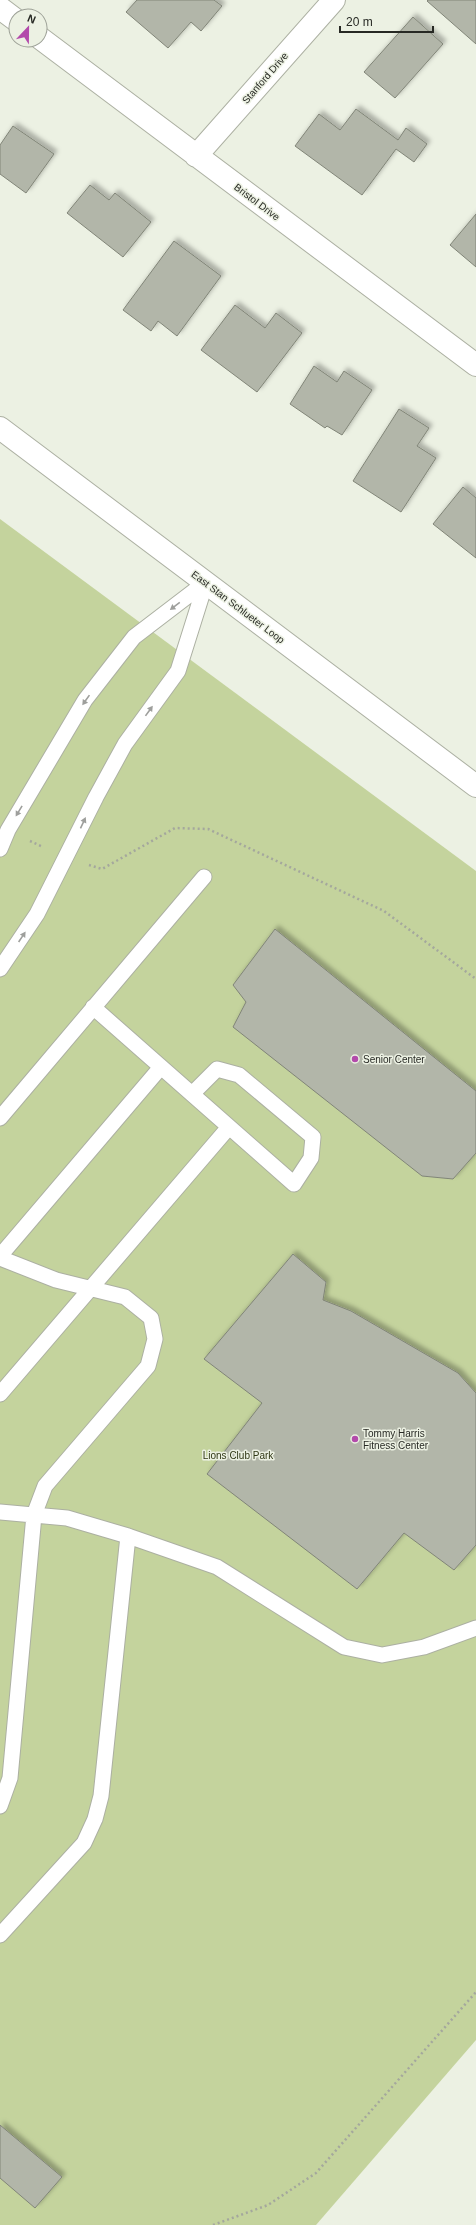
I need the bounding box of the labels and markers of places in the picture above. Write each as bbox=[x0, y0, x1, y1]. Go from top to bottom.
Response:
marker: Senior Center bbox=[350, 1054, 360, 1064]
place label: Senior Center bbox=[363, 1054, 425, 1065]
place label: Tommy Harris Fitness Center bbox=[363, 1428, 429, 1451]
marker: Tommy Harris Fitness Center bbox=[350, 1434, 360, 1444]

